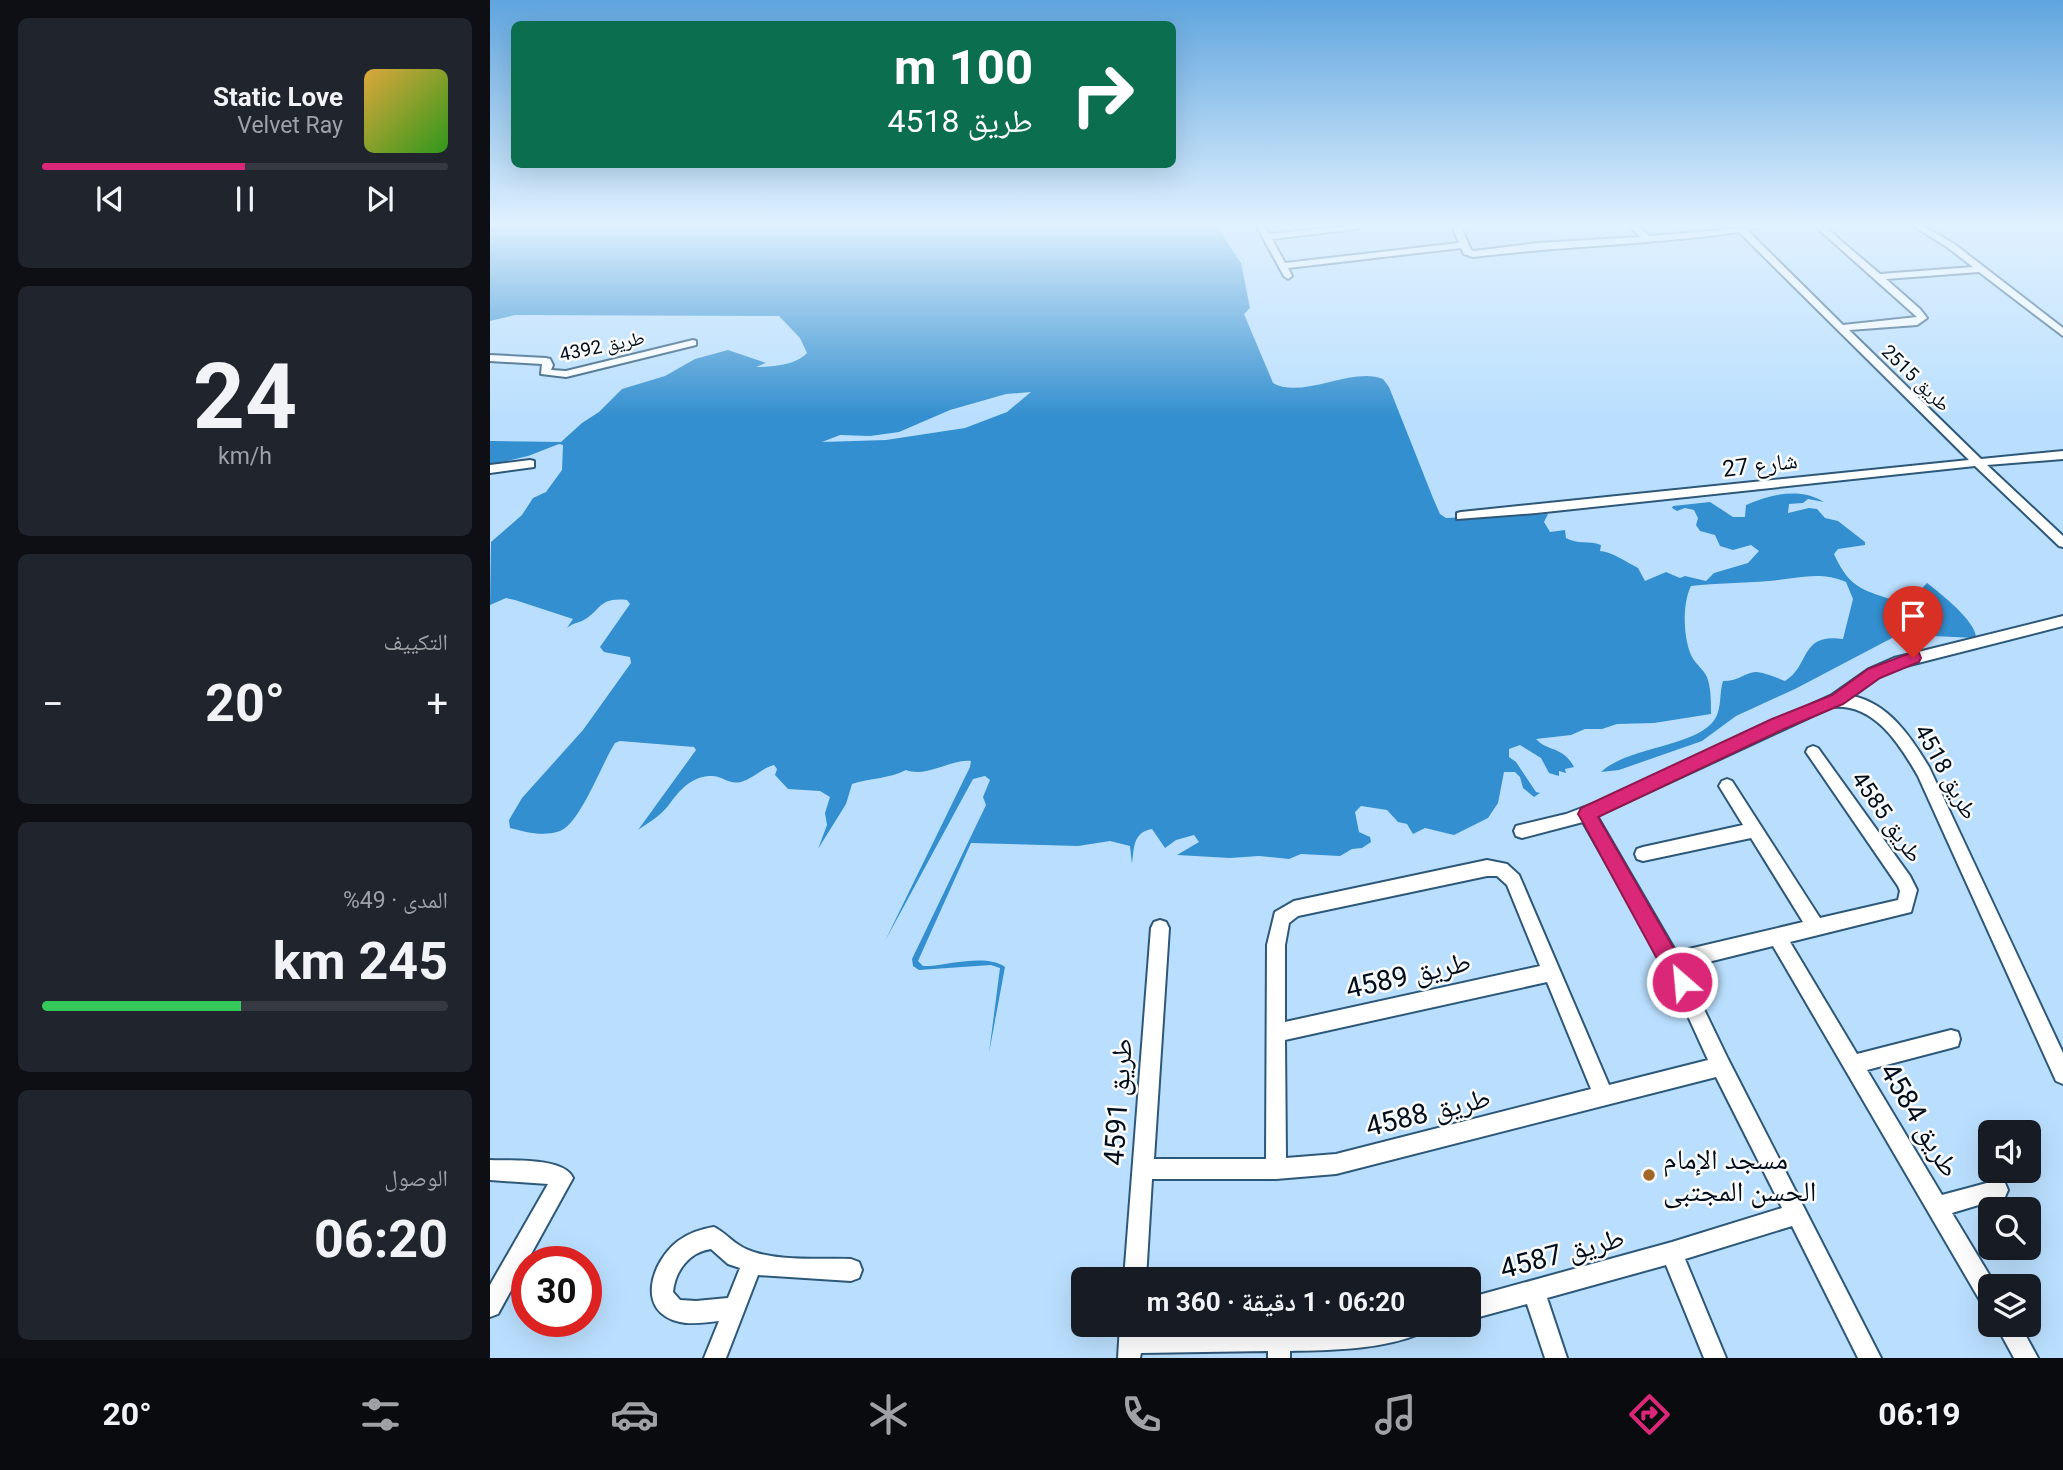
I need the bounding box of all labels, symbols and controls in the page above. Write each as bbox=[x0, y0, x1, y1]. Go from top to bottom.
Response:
text: 100 m bbox=[894, 39, 1033, 96]
icon: right bbox=[1057, 49, 1148, 140]
text: Static Love bbox=[213, 82, 343, 112]
text: طريق 4518 bbox=[888, 102, 1033, 140]
text: Velvet Ray bbox=[237, 112, 343, 139]
icon: previous bbox=[91, 180, 129, 218]
icon: pause bbox=[226, 180, 264, 218]
icon: next bbox=[361, 180, 399, 218]
street label: طريق 4392 bbox=[557, 326, 647, 366]
street label: طريق 2515 bbox=[1877, 340, 1955, 416]
text: 24 bbox=[193, 344, 297, 450]
text: km/h bbox=[218, 443, 272, 470]
street label: شارع 27 bbox=[1721, 447, 1799, 484]
pin bbox=[1883, 586, 1943, 658]
icon: arrive bbox=[1894, 597, 1932, 635]
text: التكييف bbox=[383, 629, 448, 656]
text: 20° bbox=[205, 673, 285, 734]
text: − bbox=[42, 682, 64, 726]
text: + bbox=[426, 682, 448, 726]
street label: طريق 4518 bbox=[1909, 720, 1983, 824]
street label: طريق 4585 bbox=[1846, 766, 1928, 868]
text: المدى · 49% bbox=[343, 887, 448, 914]
text: 245 km bbox=[273, 931, 448, 992]
street label: طريق 4589 bbox=[1342, 945, 1474, 1006]
position arrow bbox=[1645, 945, 1719, 1019]
street label: طريق 4591 bbox=[1097, 1037, 1140, 1167]
street label: طريق 4584 bbox=[1872, 1057, 1967, 1184]
street label: طريق 4588 bbox=[1362, 1081, 1494, 1144]
map controls bbox=[1978, 1120, 2041, 1337]
button: sound bbox=[1978, 1120, 2041, 1183]
place label: مسجد الإمام الحسن المجتبى bbox=[1663, 1143, 1816, 1209]
text: الوصول bbox=[384, 1165, 448, 1192]
marker: مسجد الإمام الحسن المجتبى bbox=[1641, 1167, 1657, 1183]
button: search bbox=[1978, 1197, 2041, 1260]
text: 06:20 bbox=[314, 1209, 448, 1270]
street label: طريق 4587 bbox=[1496, 1221, 1628, 1286]
speed limit sign: 30 bbox=[511, 1246, 602, 1337]
button: layers bbox=[1978, 1274, 2041, 1337]
text: 06:20 · 1 دقيقة · 360 m bbox=[1147, 1287, 1405, 1317]
icon: filters bbox=[356, 1390, 405, 1439]
icon: car bbox=[610, 1390, 659, 1439]
icon: climate bbox=[864, 1390, 913, 1439]
icon: phone bbox=[1117, 1390, 1166, 1439]
icon: music bbox=[1371, 1390, 1420, 1439]
icon: directions bbox=[1625, 1390, 1674, 1439]
text: 20° bbox=[102, 1395, 152, 1433]
text: 06:19 bbox=[1878, 1395, 1961, 1433]

